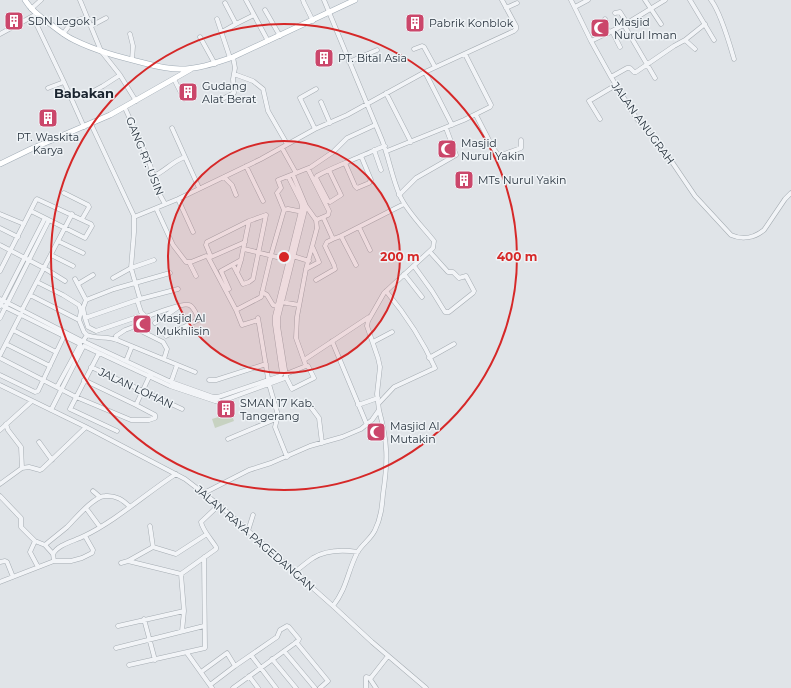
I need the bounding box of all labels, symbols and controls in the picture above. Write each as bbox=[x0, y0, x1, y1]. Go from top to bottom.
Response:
building icon: SDN Legok 1 bbox=[3, 10, 25, 32]
building icon: Pabrik Konblok bbox=[404, 12, 426, 34]
place label: SDN Legok 1 bbox=[28, 14, 97, 28]
place label: Masjid Nurul Iman bbox=[614, 15, 677, 42]
place label: Pabrik Konblok bbox=[429, 16, 514, 30]
mosque icon: Masjid Nurul Iman bbox=[589, 17, 611, 39]
building icon: PT. Bital Asia bbox=[313, 47, 335, 69]
place label: PT. Bital Asia bbox=[338, 51, 407, 65]
street label: JALAN ANUGRAH bbox=[608, 78, 678, 167]
place label: Gudang Alat Berat bbox=[202, 79, 257, 106]
building icon: Gudang Alat Berat bbox=[177, 81, 199, 103]
district label: Babakan bbox=[54, 85, 114, 101]
building icon: PT. Waskita Karya bbox=[37, 107, 59, 129]
street label: GANG RT. USIN bbox=[123, 115, 167, 197]
place label: PT. Waskita Karya bbox=[17, 130, 79, 157]
place label: Masjid Nurul Yakin bbox=[461, 136, 525, 163]
mosque icon: Masjid Nurul Yakin bbox=[436, 138, 458, 160]
building icon: MTs Nurul Yakin bbox=[453, 169, 475, 191]
place label: MTs Nurul Yakin bbox=[478, 173, 566, 187]
text: 200 m bbox=[380, 249, 420, 264]
text: 400 m bbox=[497, 249, 537, 264]
centre of rings bbox=[277, 250, 291, 264]
place label: Masjid Al Mukhlisin bbox=[156, 311, 210, 338]
mosque icon: Masjid Al Mukhlisin bbox=[131, 313, 153, 335]
street label: JALAN LOHAN bbox=[96, 364, 176, 411]
place label: SMAN 17 Kab. Tangerang bbox=[240, 396, 314, 423]
building icon: SMAN 17 Kab. Tangerang bbox=[215, 398, 237, 420]
place label: Masjid Al Mutakin bbox=[390, 419, 440, 446]
mosque icon: Masjid Al Mutakin bbox=[365, 421, 387, 443]
street label: JALAN RAYA PAGEDANGAN bbox=[191, 481, 318, 594]

